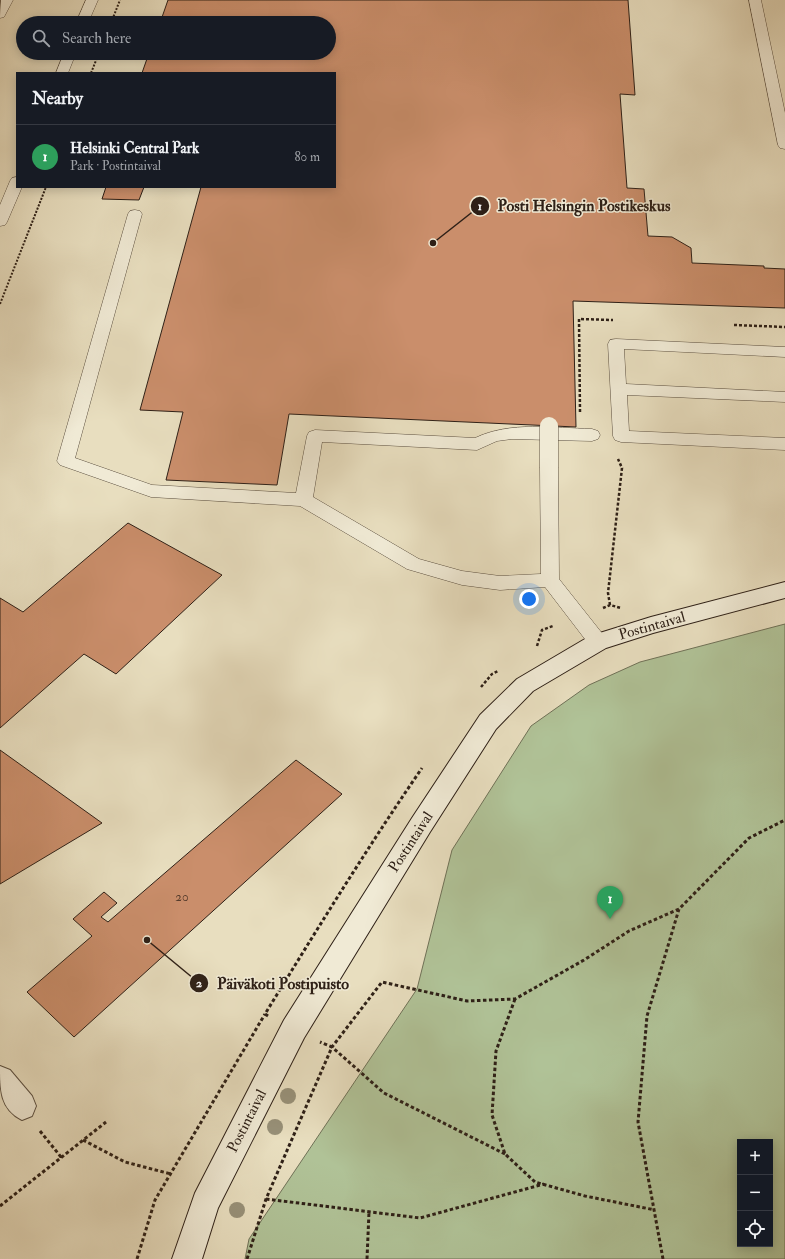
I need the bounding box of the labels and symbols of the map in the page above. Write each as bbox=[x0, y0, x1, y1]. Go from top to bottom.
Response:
callout: Posti Helsingin Postikeskus bbox=[470, 192, 678, 220]
text: Posti Helsingin Postikeskus bbox=[498, 196, 671, 217]
text: 1 bbox=[478, 199, 482, 214]
your location bbox=[519, 589, 539, 609]
street label: Postintaival bbox=[616, 607, 688, 645]
street label: Postintaival bbox=[384, 808, 438, 876]
pin: 1 bbox=[597, 886, 623, 919]
house number: 20 bbox=[175, 889, 189, 905]
callout: Päiväkoti Postipuisto bbox=[189, 969, 357, 997]
text: Päiväkoti Postipuisto bbox=[217, 974, 349, 995]
text: 2 bbox=[196, 976, 202, 991]
street label: Postintaival bbox=[223, 1086, 271, 1156]

